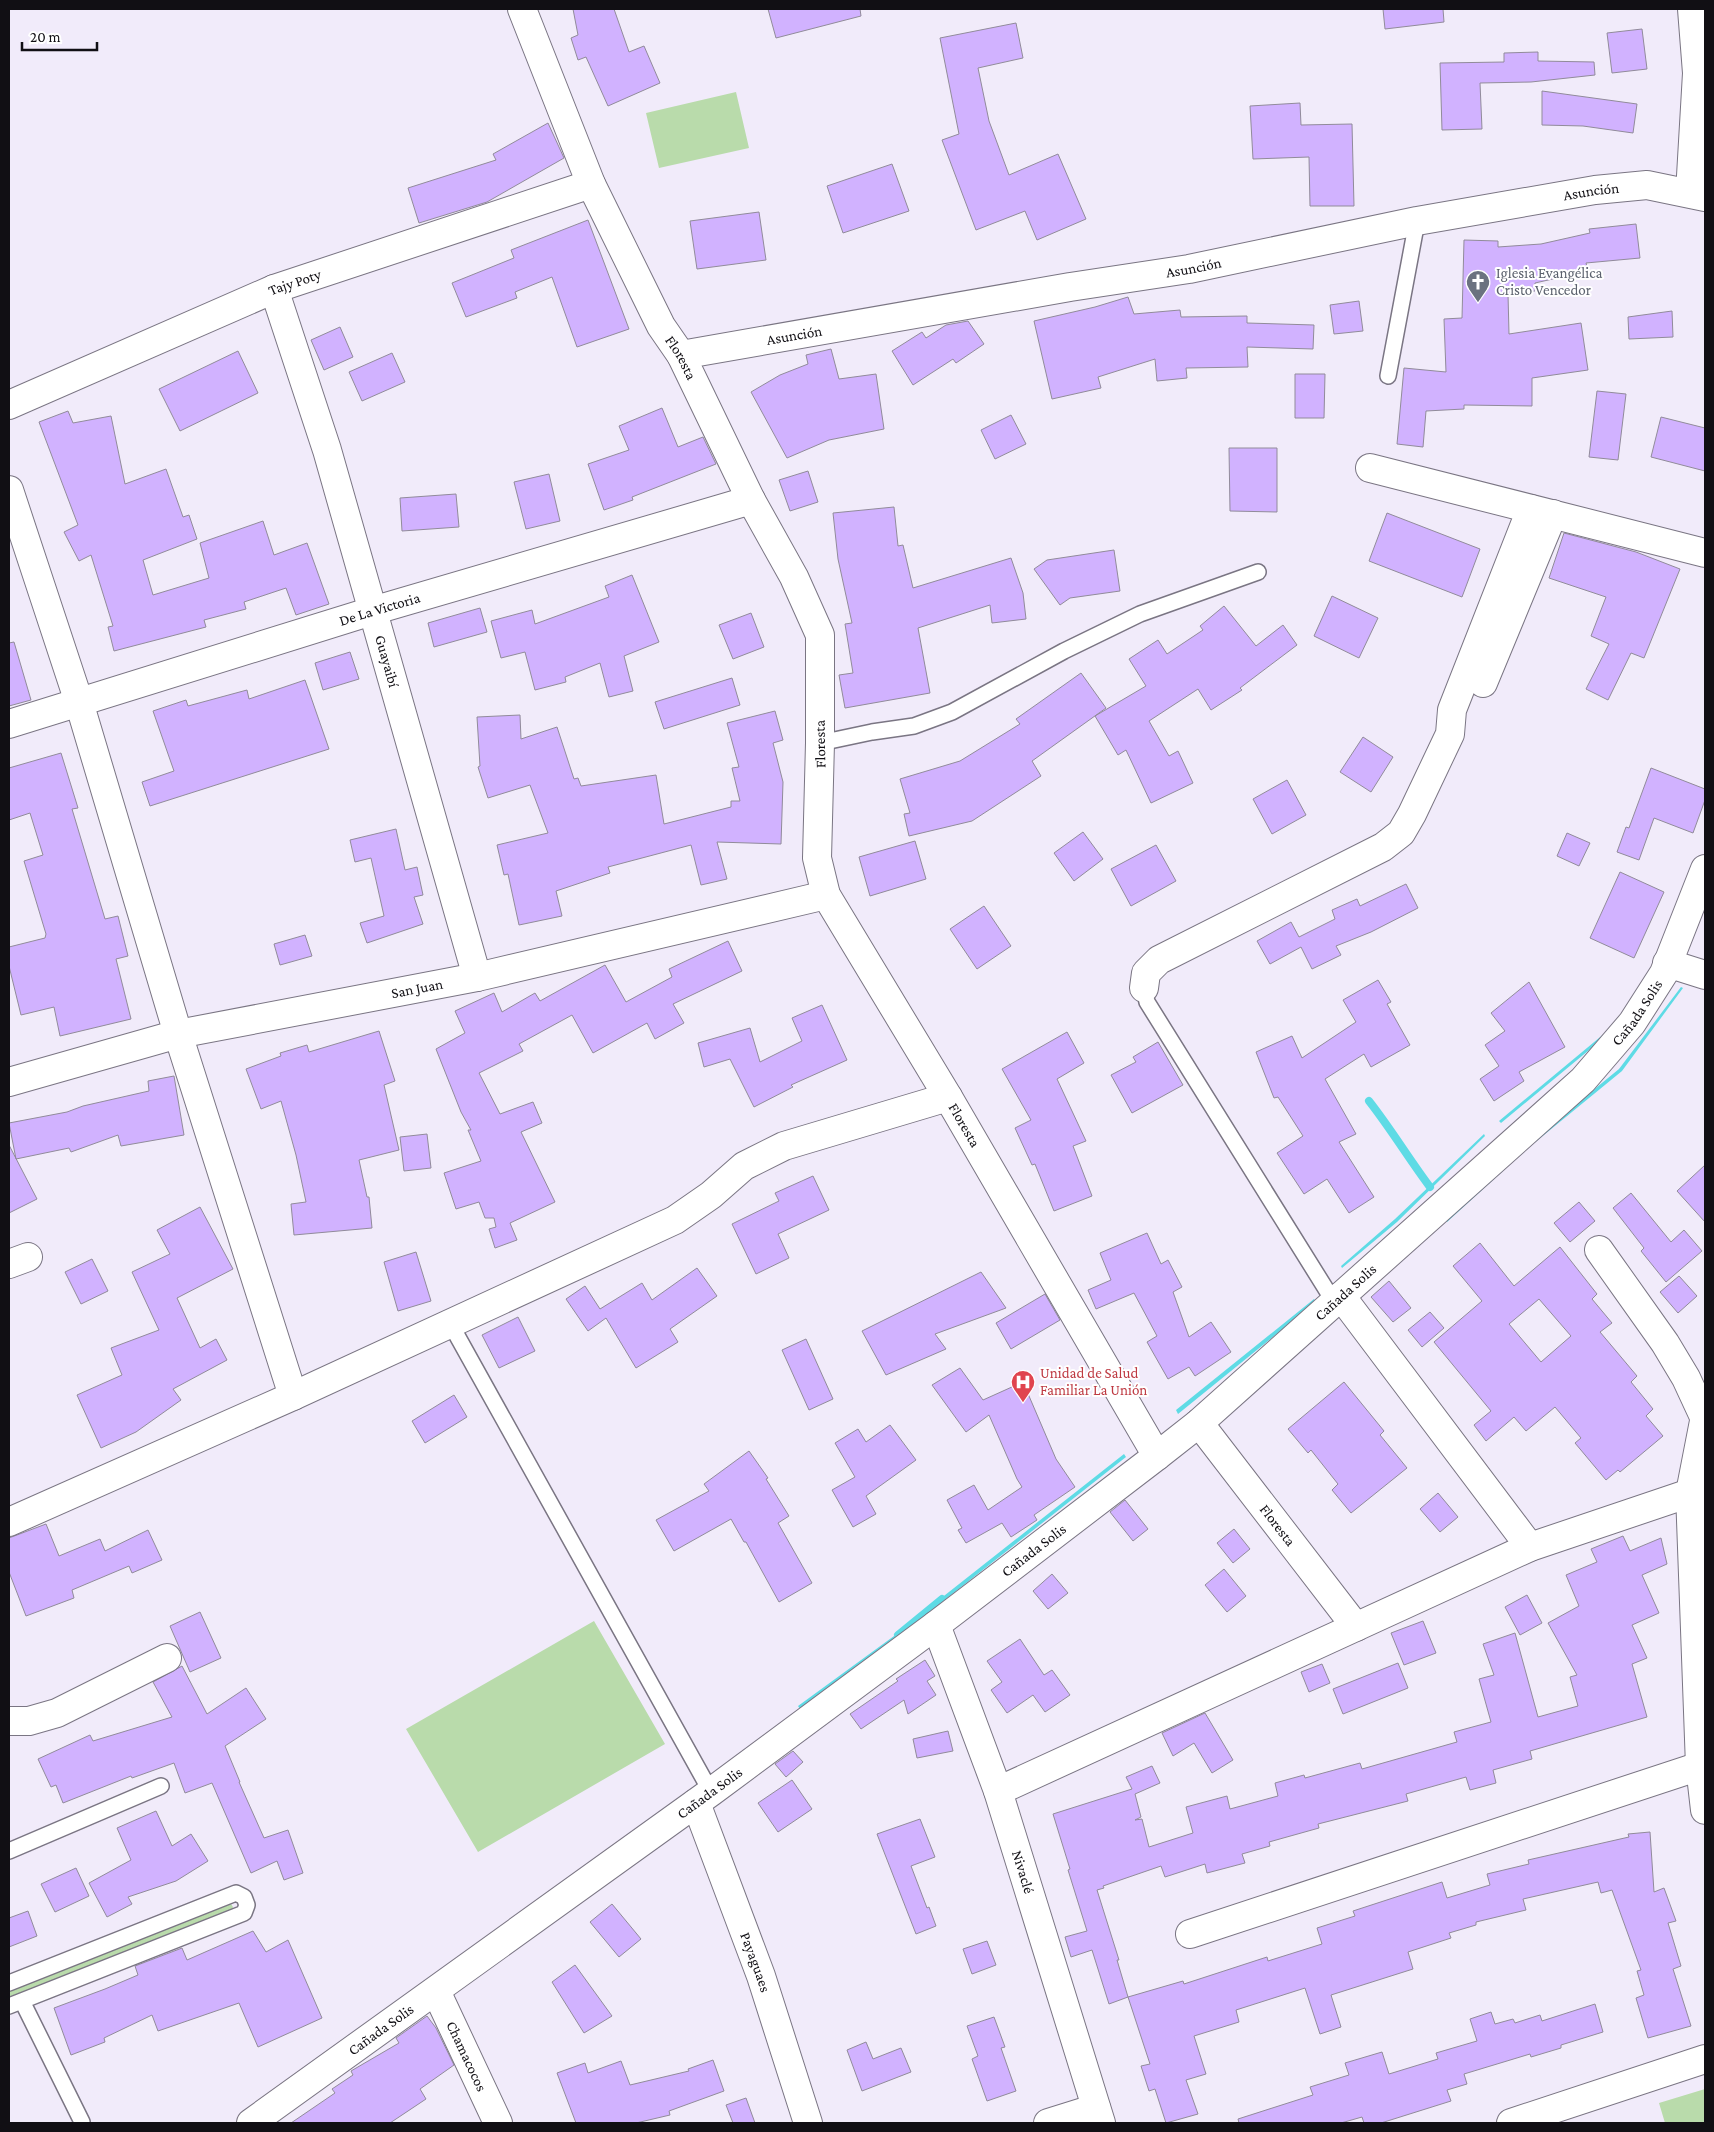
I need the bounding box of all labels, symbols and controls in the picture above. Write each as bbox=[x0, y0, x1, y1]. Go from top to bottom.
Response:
scale bar bbox=[22, 20, 98, 52]
text: 20 m bbox=[30, 29, 61, 45]
street label: Asunción bbox=[1562, 180, 1620, 203]
street label: Asunción bbox=[1165, 254, 1223, 280]
place label: Iglesia Evangélica Cristo Vencedor bbox=[1496, 265, 1602, 298]
street label: Tajy Poty bbox=[266, 266, 323, 299]
church icon: Iglesia Evangélica Cristo Vencedor bbox=[1465, 269, 1491, 303]
street label: Asunción bbox=[765, 322, 823, 348]
street label: Floresta bbox=[662, 333, 700, 382]
street label: De La Victoria bbox=[337, 589, 422, 629]
street label: Guayaibí bbox=[372, 633, 402, 690]
street label: Floresta bbox=[812, 720, 828, 768]
street label: San Juan bbox=[390, 976, 444, 1001]
street label: Cañada Solis bbox=[1608, 977, 1666, 1049]
street label: Floresta bbox=[945, 1100, 983, 1150]
street label: Cañada Solis bbox=[1312, 1261, 1380, 1324]
place label: Unidad de Salud Familiar La Unión bbox=[1040, 1365, 1147, 1398]
hospital icon: Unidad de Salud Familiar La Unión bbox=[1010, 1369, 1036, 1403]
street label: Floresta bbox=[1257, 1501, 1299, 1549]
street label: Cañada Solis bbox=[998, 1521, 1069, 1580]
street label: Cañada Solis bbox=[674, 1764, 745, 1822]
street label: Nivaclé bbox=[1009, 1848, 1037, 1896]
street label: Payaguaes bbox=[737, 1930, 774, 1994]
street label: Cañada Solis bbox=[345, 2001, 417, 2058]
street label: Chamacocos bbox=[443, 2018, 490, 2094]

